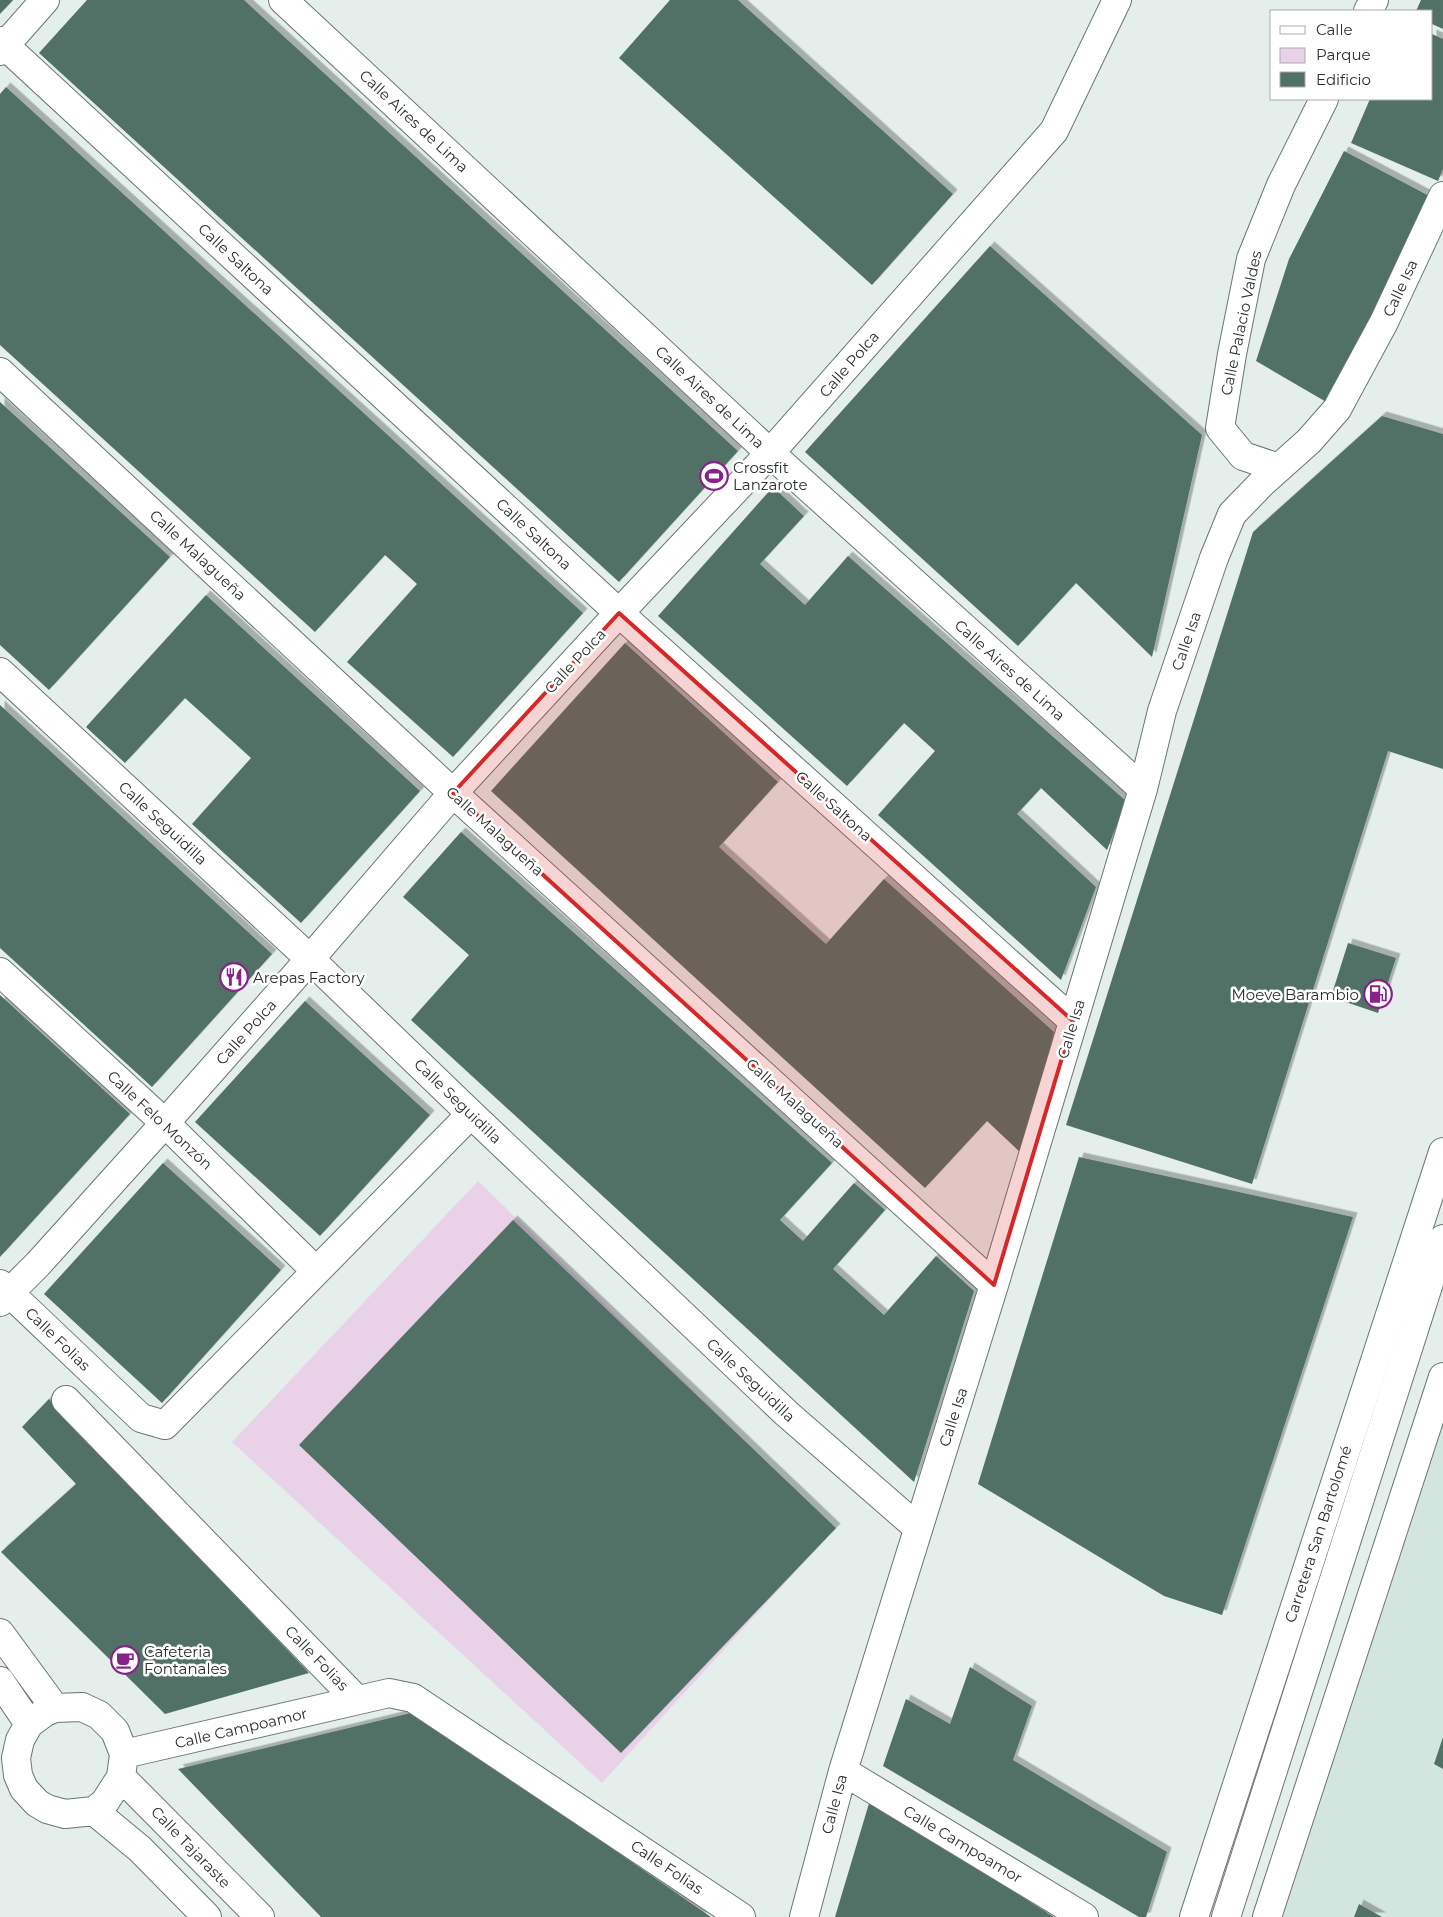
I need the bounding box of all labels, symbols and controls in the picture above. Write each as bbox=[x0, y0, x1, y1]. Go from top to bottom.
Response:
legend bbox=[1270, 10, 1433, 100]
text: Calle bbox=[1316, 20, 1353, 39]
text: Parque bbox=[1316, 45, 1371, 64]
street label: Calle Aires de Lima bbox=[356, 66, 472, 176]
text: Edificio bbox=[1316, 70, 1371, 89]
street label: Calle Saltona bbox=[194, 219, 278, 299]
street label: Calle Palacio Valdes bbox=[1216, 249, 1266, 397]
street label: Calle Isa bbox=[1378, 256, 1422, 320]
street label: Calle Polca bbox=[815, 327, 883, 401]
street label: Calle Aires de Lima bbox=[652, 342, 768, 452]
place label: Crossfit Lanzarote bbox=[733, 458, 807, 494]
sports icon: Crossfit Lanzarote bbox=[699, 461, 729, 491]
street label: Calle Saltona bbox=[492, 494, 576, 574]
street label: Calle Malagueña bbox=[146, 505, 250, 605]
street label: Calle Isa bbox=[1167, 609, 1205, 673]
street label: Calle Aires de Lima bbox=[951, 615, 1069, 725]
street label: Calle Polca bbox=[540, 625, 610, 697]
street label: Calle Saltona bbox=[792, 767, 876, 845]
street label: Calle Seguidilla bbox=[115, 777, 211, 869]
street label: Calle Malagueña bbox=[442, 782, 548, 880]
restaurant icon: Arepas Factory bbox=[219, 962, 249, 992]
place label: Arepas Factory bbox=[253, 968, 366, 987]
fuel station icon: Moeve Barambio bbox=[1363, 979, 1393, 1009]
place label: Moeve Barambio bbox=[1232, 985, 1359, 1004]
street label: Calle Polca bbox=[212, 995, 280, 1069]
street label: Calle Isa bbox=[1053, 997, 1089, 1061]
street label: Calle Seguidilla bbox=[410, 1054, 506, 1148]
street label: Calle Malagueña bbox=[742, 1054, 848, 1152]
street label: Calle Felo Monzón bbox=[103, 1066, 217, 1174]
street label: Calle Folias bbox=[21, 1303, 95, 1375]
street label: Calle Seguidilla bbox=[703, 1334, 799, 1426]
street label: Calle Isa bbox=[935, 1385, 971, 1449]
street label: Carretera San Bartolomé bbox=[1280, 1443, 1356, 1625]
street label: Calle Folias bbox=[281, 1621, 353, 1695]
place label: Cafeteria Fontanales bbox=[144, 1642, 227, 1678]
cafe icon: Cafeteria Fontanales bbox=[110, 1645, 140, 1675]
street label: Calle Campoamor bbox=[173, 1704, 309, 1752]
street label: Calle Isa bbox=[817, 1772, 851, 1836]
street label: Calle Campoamor bbox=[900, 1801, 1026, 1887]
street label: Calle Tajaraste bbox=[147, 1802, 235, 1892]
street label: Calle Folias bbox=[627, 1836, 707, 1898]

